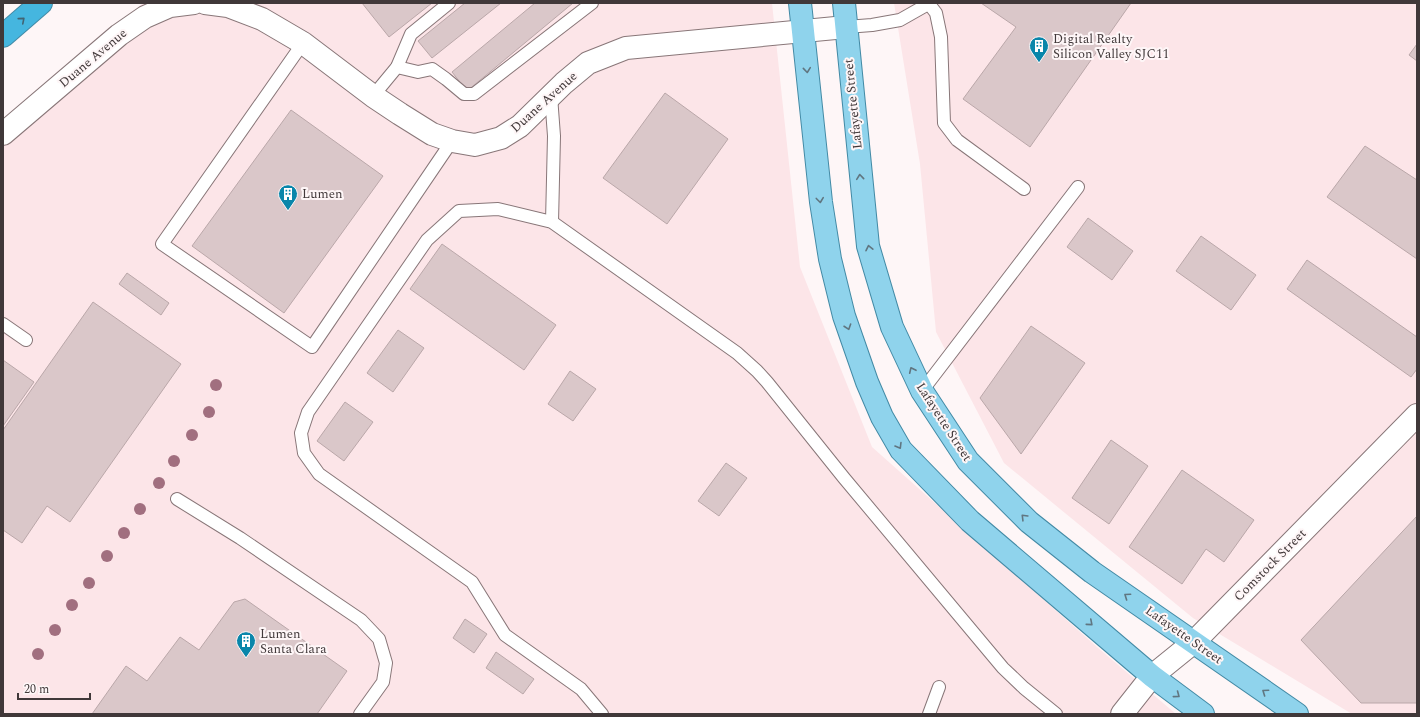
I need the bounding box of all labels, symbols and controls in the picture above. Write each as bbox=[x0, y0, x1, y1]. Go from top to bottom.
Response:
one-way arrow bbox=[17, 17, 25, 24]
street label: Duane Avenue bbox=[54, 23, 132, 93]
place label: Digital Realty Silicon Valley SJC11 bbox=[1053, 29, 1169, 64]
building icon: Digital Realty Silicon Valley SJC11 bbox=[1028, 35, 1050, 63]
street label: Lafayette Street bbox=[838, 58, 868, 150]
street label: Duane Avenue bbox=[506, 67, 582, 137]
one-way arrow bbox=[802, 67, 811, 73]
one-way arrow bbox=[856, 174, 865, 180]
building icon: Lumen bbox=[277, 183, 299, 211]
place label: Lumen bbox=[302, 184, 343, 204]
one-way arrow bbox=[816, 197, 825, 203]
one-way arrow bbox=[865, 245, 874, 251]
one-way arrow bbox=[843, 323, 852, 330]
one-way arrow bbox=[909, 367, 917, 374]
street label: Lafayette Street bbox=[911, 379, 977, 466]
one-way arrow bbox=[894, 442, 902, 449]
one-way arrow bbox=[1021, 514, 1029, 522]
street label: Comstock Street bbox=[1229, 524, 1311, 606]
one-way arrow bbox=[1124, 593, 1131, 601]
street label: Lafayette Street bbox=[1141, 601, 1227, 669]
one-way arrow bbox=[1085, 619, 1092, 626]
place label: Lumen Santa Clara bbox=[260, 624, 327, 659]
building icon: Lumen Santa Clara bbox=[235, 630, 257, 658]
scale bar bbox=[18, 675, 90, 701]
text: 20 m bbox=[24, 680, 49, 699]
one-way arrow bbox=[1262, 689, 1269, 697]
one-way arrow bbox=[1173, 690, 1180, 698]

